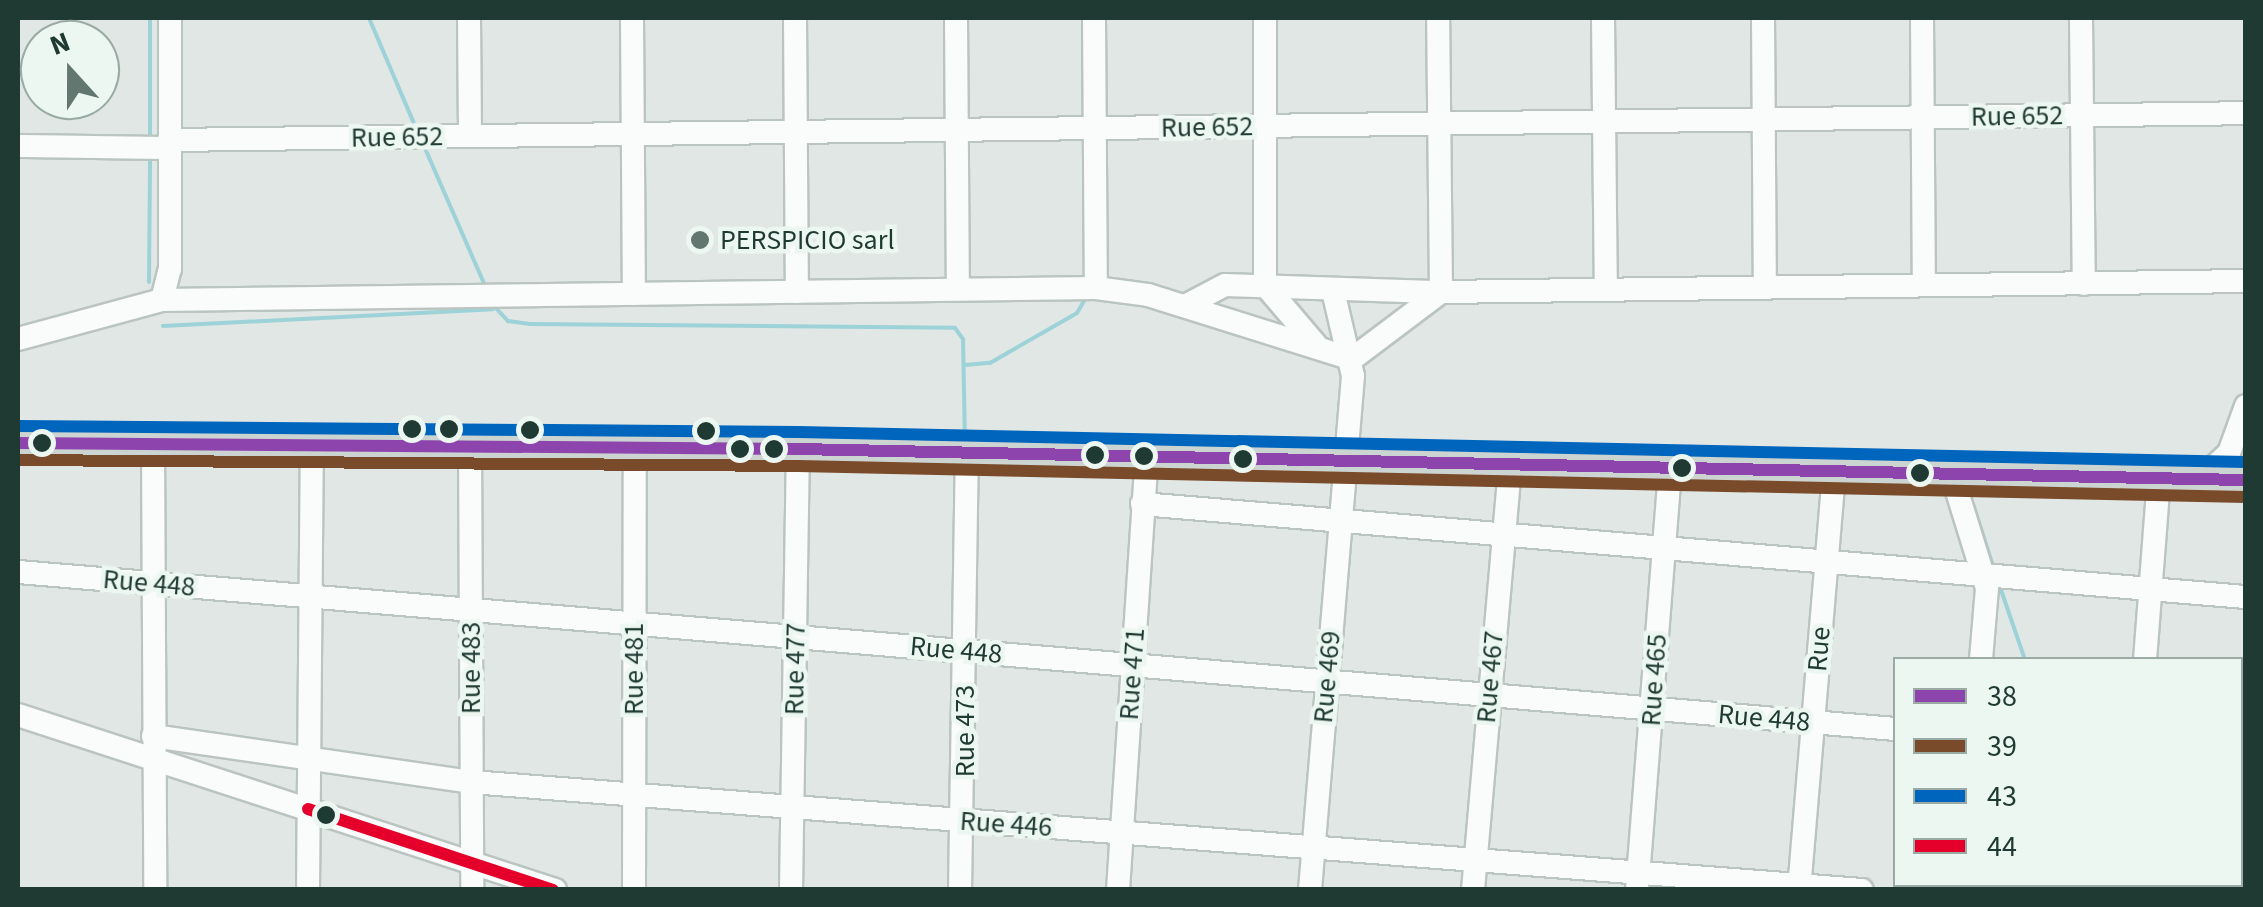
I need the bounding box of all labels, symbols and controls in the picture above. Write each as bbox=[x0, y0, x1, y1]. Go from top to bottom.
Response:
north arrow bbox=[20, 20, 120, 120]
text: N bbox=[44, 22, 76, 66]
street label: Rue 652 bbox=[1971, 98, 2063, 134]
street label: Rue 652 bbox=[1161, 109, 1253, 145]
street label: Rue 652 bbox=[351, 119, 443, 155]
place label: PERSPICIO sarl bbox=[720, 223, 895, 257]
marker: PERSPICIO sarl bbox=[689, 229, 711, 251]
unlabelled marker bbox=[402, 419, 422, 439]
unlabelled marker bbox=[439, 419, 459, 439]
unlabelled marker bbox=[520, 420, 540, 440]
unlabelled marker bbox=[696, 421, 716, 441]
unlabelled marker bbox=[32, 433, 52, 453]
unlabelled marker bbox=[730, 439, 750, 459]
unlabelled marker bbox=[764, 439, 784, 459]
unlabelled marker bbox=[1085, 445, 1105, 465]
unlabelled marker bbox=[1134, 446, 1154, 466]
unlabelled marker bbox=[1233, 449, 1253, 469]
unlabelled marker bbox=[1672, 458, 1692, 478]
unlabelled marker bbox=[1910, 463, 1930, 483]
street label: Rue 448 bbox=[102, 562, 196, 604]
street label: Rue 483 bbox=[454, 622, 488, 714]
street label: Rue 481 bbox=[617, 623, 651, 715]
street label: Rue 477 bbox=[777, 623, 813, 715]
street label: Rue bbox=[1800, 625, 1838, 673]
street label: Rue 471 bbox=[1112, 627, 1152, 721]
street label: Rue 448 bbox=[909, 629, 1003, 671]
street label: Rue 469 bbox=[1306, 630, 1348, 724]
street label: Rue 467 bbox=[1469, 630, 1511, 724]
street label: Rue 465 bbox=[1634, 633, 1674, 727]
legend bbox=[1893, 657, 2243, 887]
text: 38 bbox=[1987, 675, 2017, 718]
street label: Rue 473 bbox=[948, 685, 982, 777]
street label: Rue 448 bbox=[1717, 697, 1811, 739]
text: 39 bbox=[1987, 725, 2017, 768]
text: 43 bbox=[1987, 775, 2017, 818]
street label: Rue 446 bbox=[959, 804, 1053, 844]
unlabelled marker bbox=[316, 805, 336, 825]
text: 44 bbox=[1987, 825, 2017, 868]

